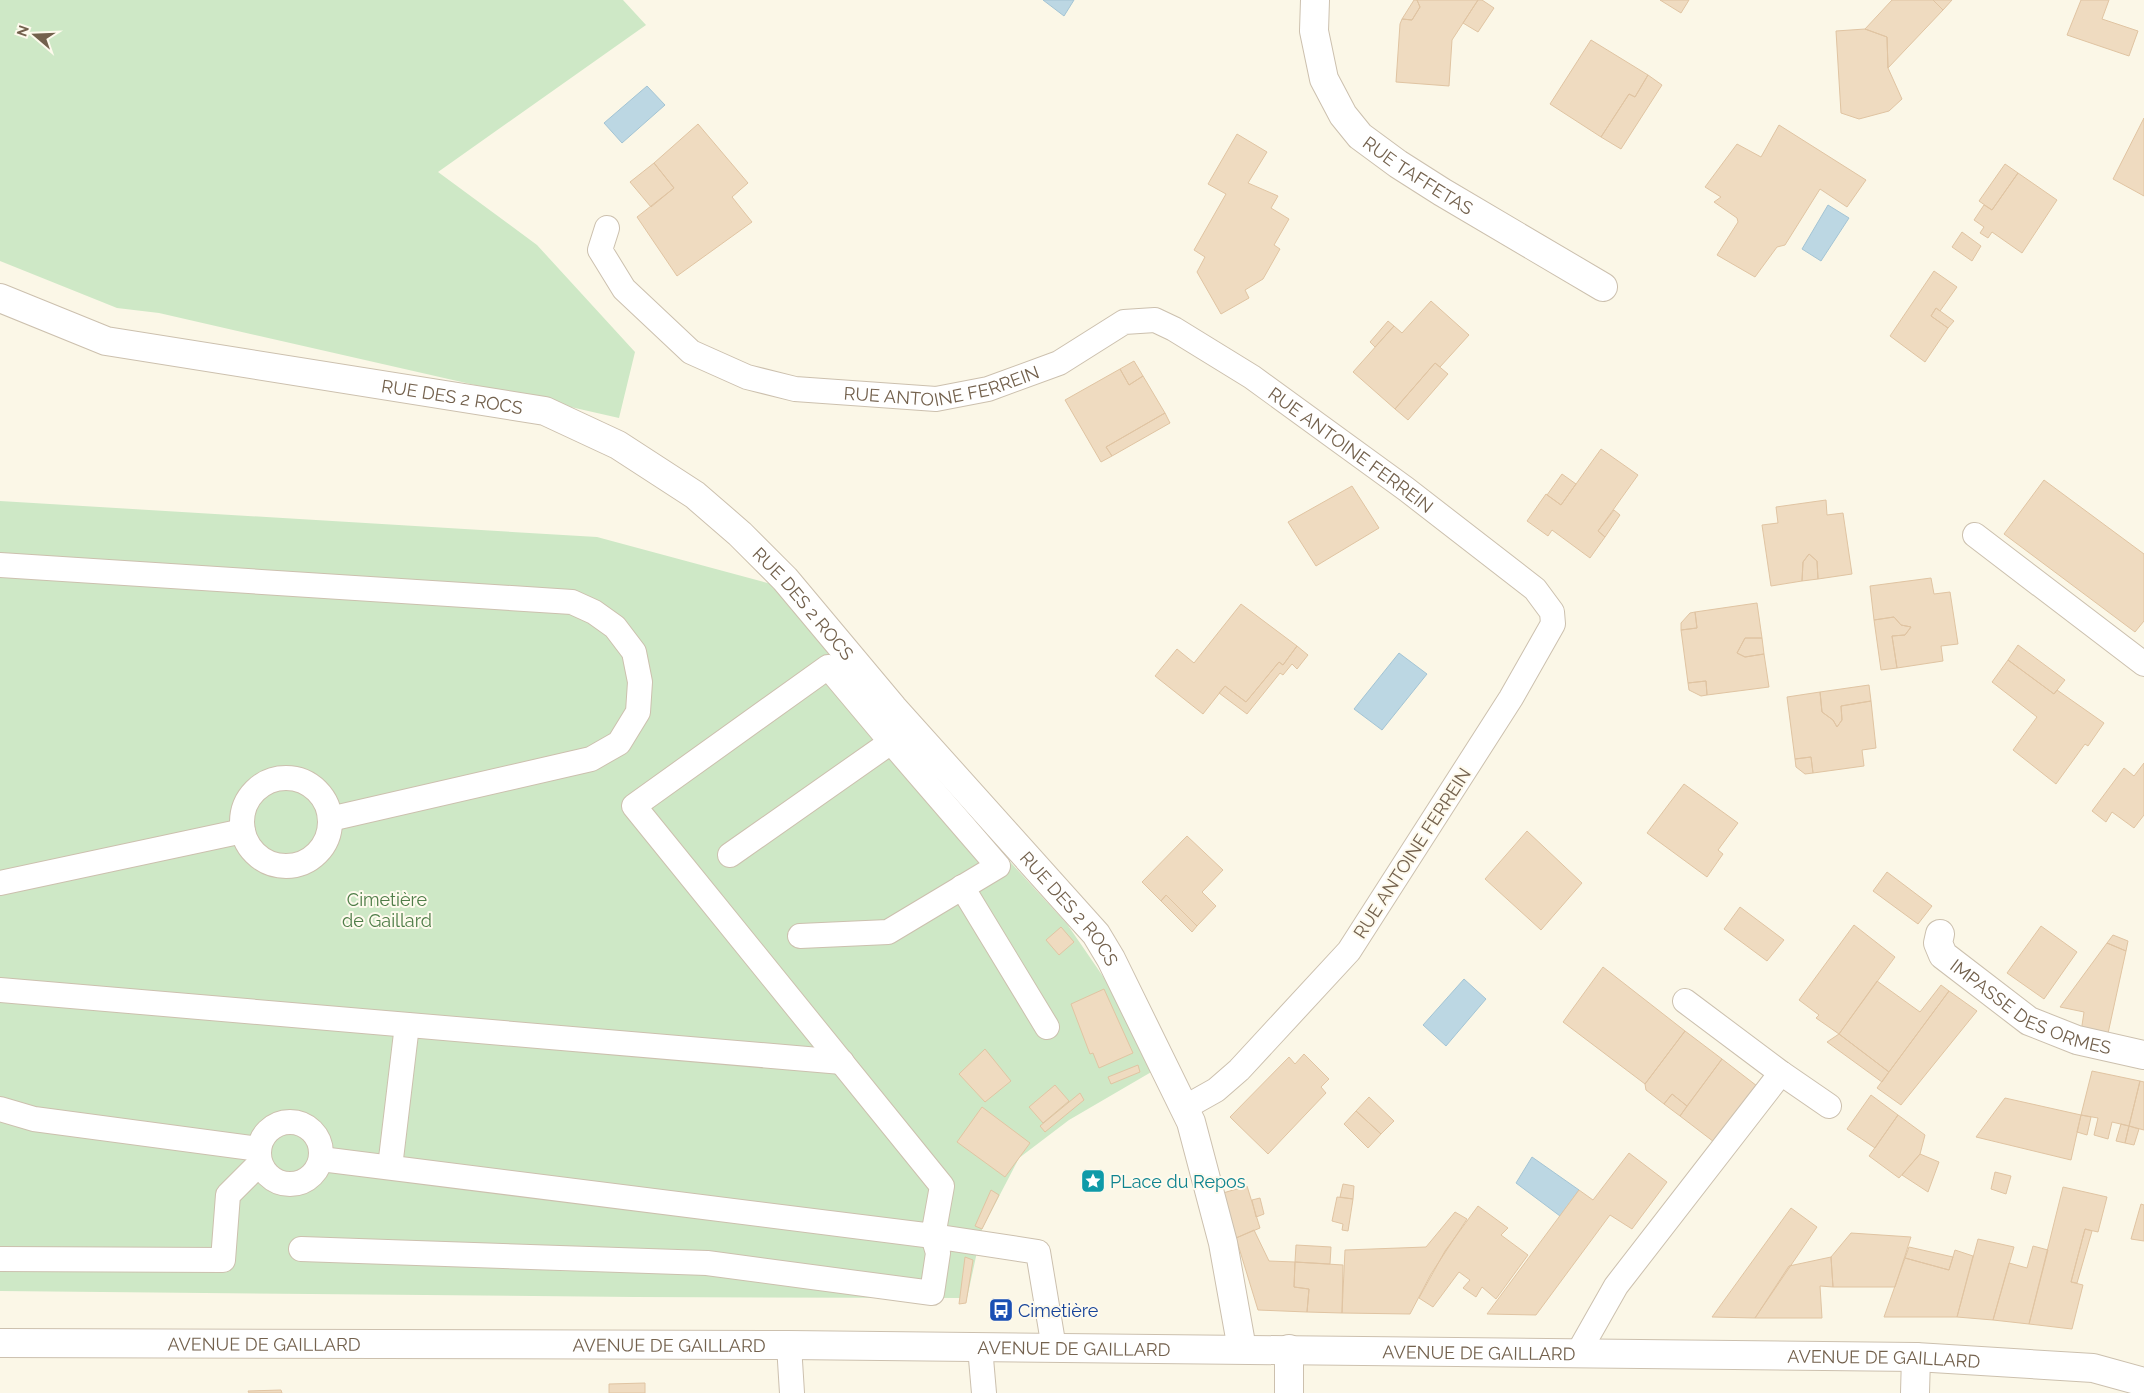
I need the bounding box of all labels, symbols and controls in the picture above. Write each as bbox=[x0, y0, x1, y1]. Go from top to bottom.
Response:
north arrow bbox=[10, 10, 60, 60]
text: N bbox=[13, 23, 32, 38]
street label: RUE TAFFETAS bbox=[1359, 131, 1477, 219]
street label: RUE ANTOINE FERREIN bbox=[843, 361, 1042, 410]
street label: RUE DES 2 ROCS bbox=[380, 375, 524, 418]
street label: RUE ANTOINE FERREIN bbox=[1265, 382, 1438, 517]
street label: RUE DES 2 ROCS bbox=[749, 543, 859, 664]
street label: RUE ANTOINE FERREIN bbox=[1349, 764, 1475, 942]
street label: RUE DES 2 ROCS bbox=[1016, 847, 1123, 969]
park label: Cimetière de Gaillard bbox=[342, 889, 432, 931]
street label: IMPASSE DES ORMES bbox=[1947, 954, 2113, 1058]
place icon: PLace du Repos bbox=[1080, 1168, 1106, 1194]
place label: PLace du Repos bbox=[1110, 1171, 1246, 1192]
bus stop icon: Cimetière bbox=[988, 1297, 1014, 1323]
place label: Cimetière bbox=[1018, 1300, 1099, 1321]
street label: AVENUE DE GAILLARD bbox=[167, 1333, 361, 1354]
street label: AVENUE DE GAILLARD bbox=[572, 1334, 766, 1355]
street label: AVENUE DE GAILLARD bbox=[977, 1337, 1171, 1360]
street label: AVENUE DE GAILLARD bbox=[1382, 1341, 1576, 1364]
street label: AVENUE DE GAILLARD bbox=[1787, 1345, 1981, 1371]

